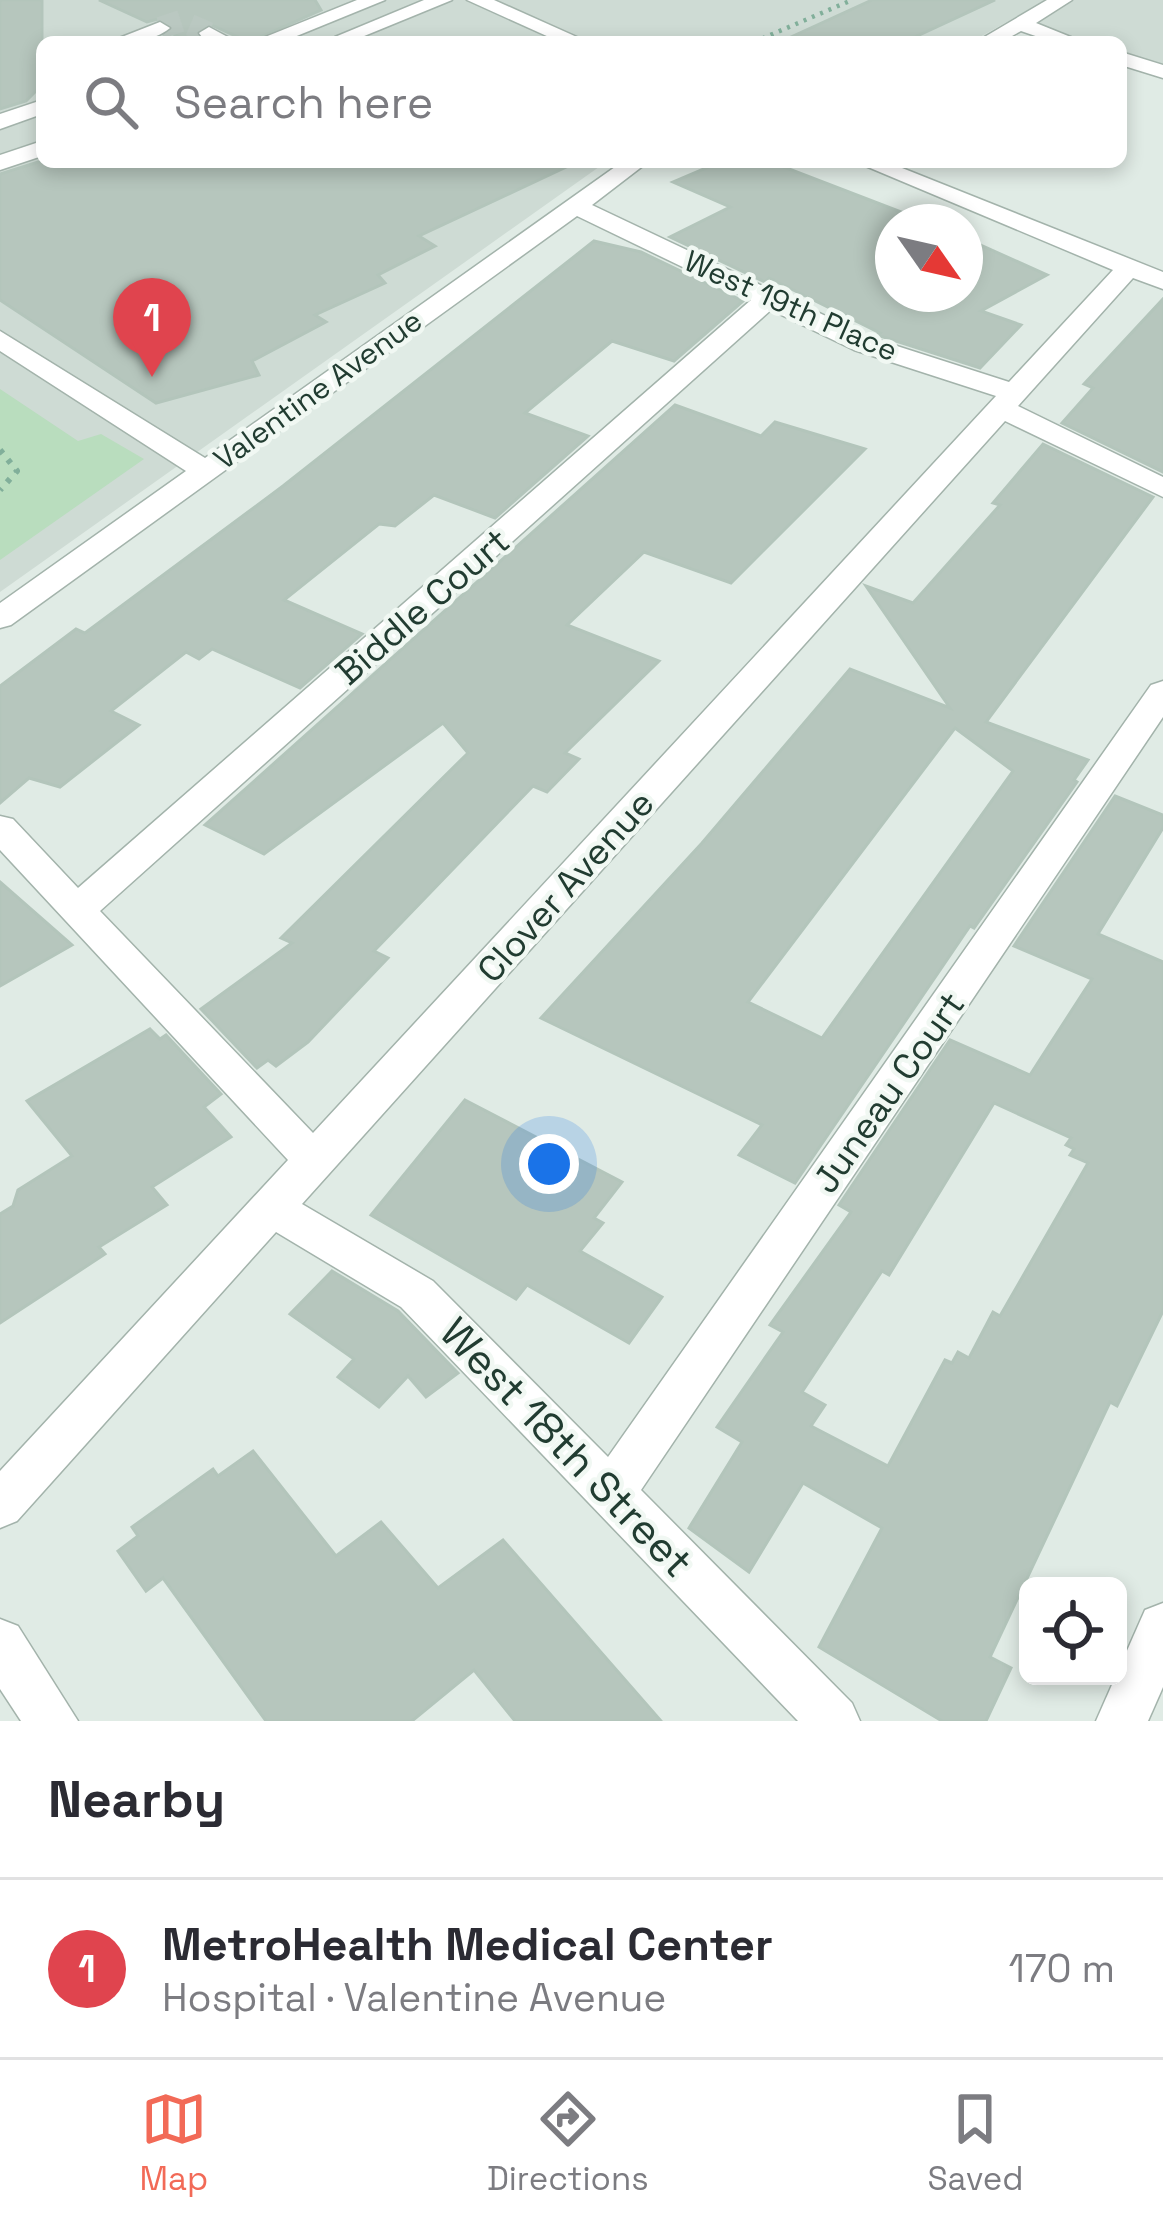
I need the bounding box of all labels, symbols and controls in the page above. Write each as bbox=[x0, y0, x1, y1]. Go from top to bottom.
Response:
search box bbox=[36, 36, 1127, 168]
icon: search bbox=[78, 69, 144, 135]
text: Search here bbox=[174, 74, 433, 131]
north arrow bbox=[875, 204, 983, 312]
street label: West 19th Place bbox=[679, 241, 904, 370]
pin: 1 bbox=[113, 278, 191, 377]
street label: Valentine Avenue bbox=[206, 301, 430, 478]
street label: Biddle Court bbox=[326, 519, 519, 695]
street label: Clover Avenue bbox=[467, 781, 664, 992]
street label: Juneau Court bbox=[803, 983, 975, 1202]
your location bbox=[519, 1134, 579, 1194]
street label: West 18th Street bbox=[429, 1306, 704, 1588]
map controls bbox=[1019, 1577, 1127, 1685]
button: locate bbox=[1019, 1577, 1127, 1685]
text: Nearby bbox=[48, 1767, 225, 1832]
text: MetroHealth Medical Center bbox=[162, 1916, 773, 1973]
text: 1 bbox=[78, 1944, 96, 1993]
text: 170 m bbox=[1008, 1944, 1115, 1993]
text: Hospital · Valentine Avenue bbox=[162, 1973, 666, 2022]
tab: Map bbox=[139, 2086, 208, 2200]
tab: Directions bbox=[487, 2086, 649, 2200]
tab: Saved bbox=[927, 2086, 1024, 2200]

